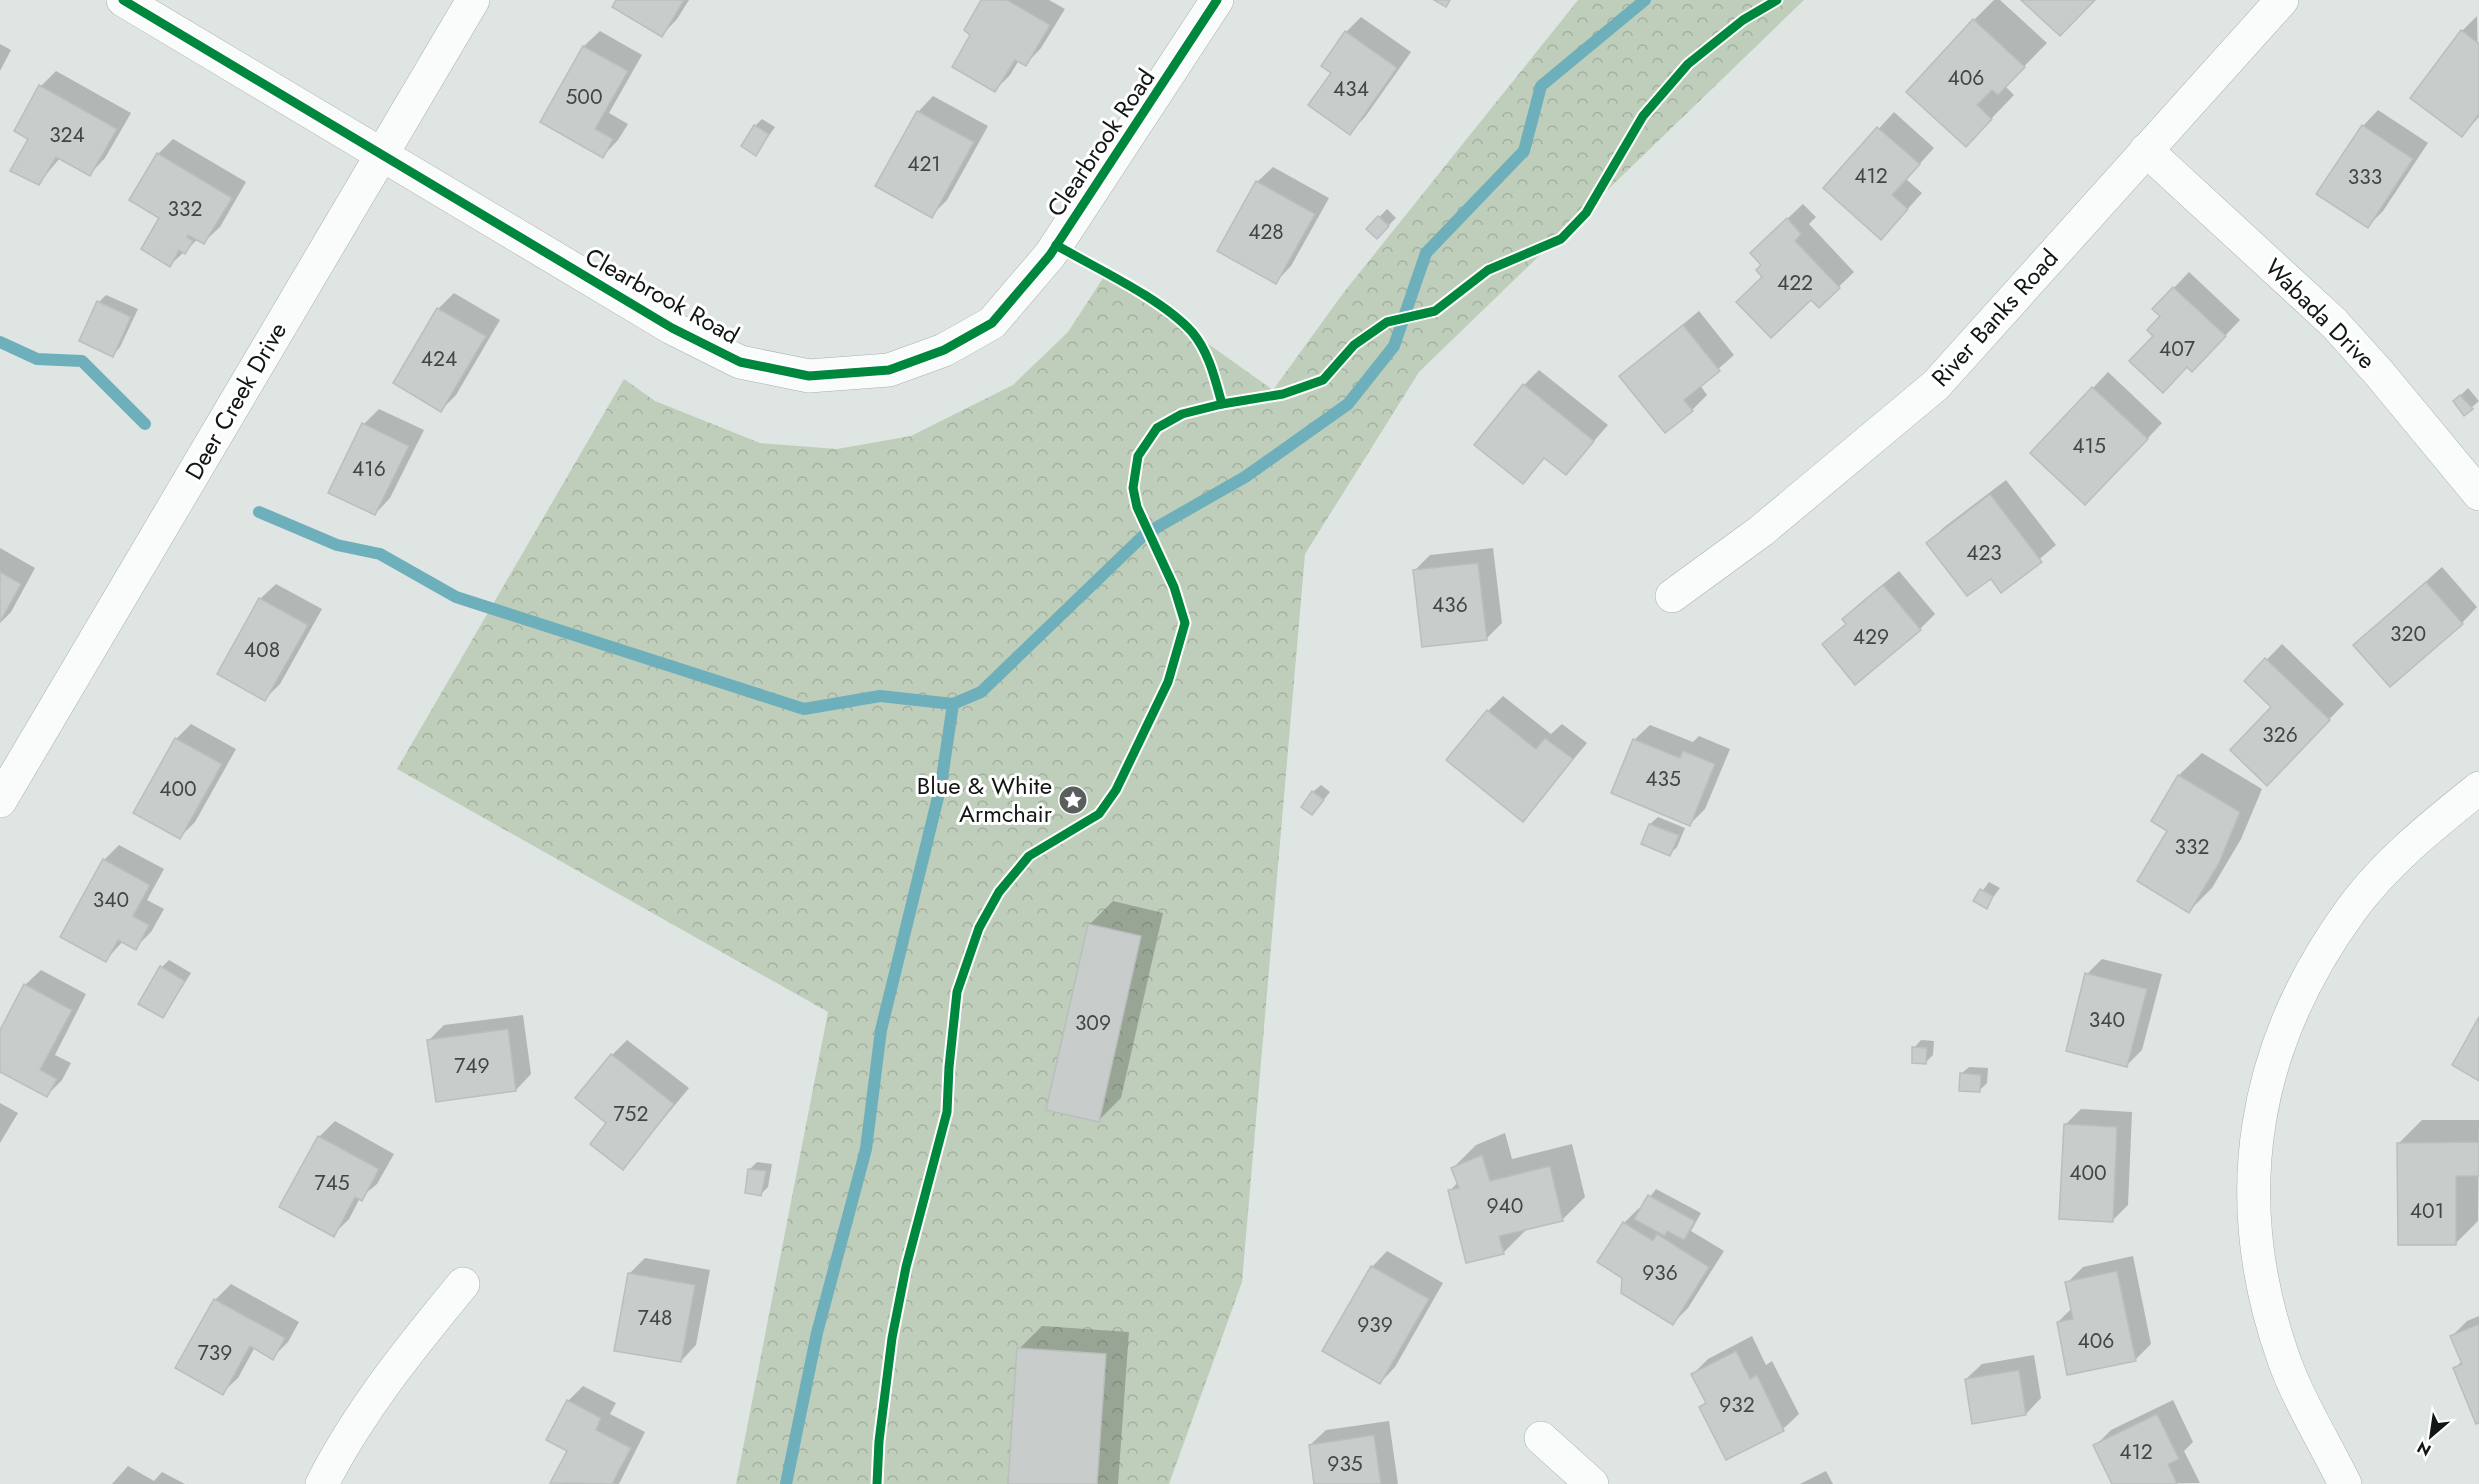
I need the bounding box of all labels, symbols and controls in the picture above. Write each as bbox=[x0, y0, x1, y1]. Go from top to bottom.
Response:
street label: Clearbrook Road bbox=[1038, 62, 1163, 224]
house number: 406 bbox=[1948, 63, 1984, 93]
house number: 434 bbox=[1333, 74, 1369, 104]
house number: 500 bbox=[565, 82, 603, 112]
house number: 324 bbox=[49, 120, 85, 150]
house number: 421 bbox=[907, 149, 941, 179]
house number: 412 bbox=[1854, 161, 1888, 191]
house number: 333 bbox=[2348, 162, 2382, 192]
house number: 332 bbox=[168, 194, 202, 224]
house number: 428 bbox=[1248, 217, 1284, 247]
street label: Clearbrook Road bbox=[579, 239, 746, 352]
street label: River Banks Road bbox=[1923, 241, 2066, 394]
street label: Wabada Drive bbox=[2257, 250, 2384, 377]
house number: 422 bbox=[1777, 268, 1813, 298]
street label: Deer Creek Drive bbox=[176, 316, 295, 486]
house number: 407 bbox=[2159, 334, 2195, 364]
house number: 424 bbox=[421, 344, 457, 374]
house number: 415 bbox=[2072, 431, 2106, 461]
house number: 416 bbox=[352, 454, 386, 484]
house number: 423 bbox=[1966, 538, 2002, 568]
house number: 436 bbox=[1432, 590, 1468, 620]
house number: 320 bbox=[2390, 619, 2426, 649]
house number: 429 bbox=[1853, 622, 1889, 652]
house number: 408 bbox=[244, 635, 280, 665]
house number: 326 bbox=[2262, 720, 2298, 750]
house number: 435 bbox=[1645, 764, 1681, 794]
place label: Blue & White Armchair bbox=[917, 768, 1053, 831]
house number: 400 bbox=[159, 774, 197, 804]
place icon: Blue & White Armchair bbox=[1057, 784, 1089, 816]
house number: 332 bbox=[2175, 832, 2209, 862]
house number: 340 bbox=[93, 885, 129, 915]
house number: 340 bbox=[2089, 1005, 2125, 1035]
house number: 309 bbox=[1075, 1008, 1111, 1038]
house number: 749 bbox=[454, 1051, 490, 1081]
house number: 752 bbox=[614, 1099, 648, 1129]
house number: 400 bbox=[2069, 1158, 2107, 1188]
house number: 745 bbox=[314, 1168, 350, 1198]
house number: 940 bbox=[1487, 1191, 1523, 1221]
house number: 401 bbox=[2410, 1196, 2444, 1226]
house number: 936 bbox=[1642, 1258, 1678, 1288]
house number: 748 bbox=[638, 1303, 672, 1333]
house number: 939 bbox=[1357, 1310, 1393, 1340]
house number: 406 bbox=[2078, 1326, 2114, 1356]
house number: 739 bbox=[198, 1338, 232, 1368]
house number: 932 bbox=[1719, 1390, 1755, 1420]
north arrow bbox=[2401, 1406, 2461, 1466]
text: N bbox=[2413, 1436, 2435, 1462]
house number: 412 bbox=[2119, 1437, 2153, 1467]
house number: 935 bbox=[1327, 1449, 1363, 1479]

